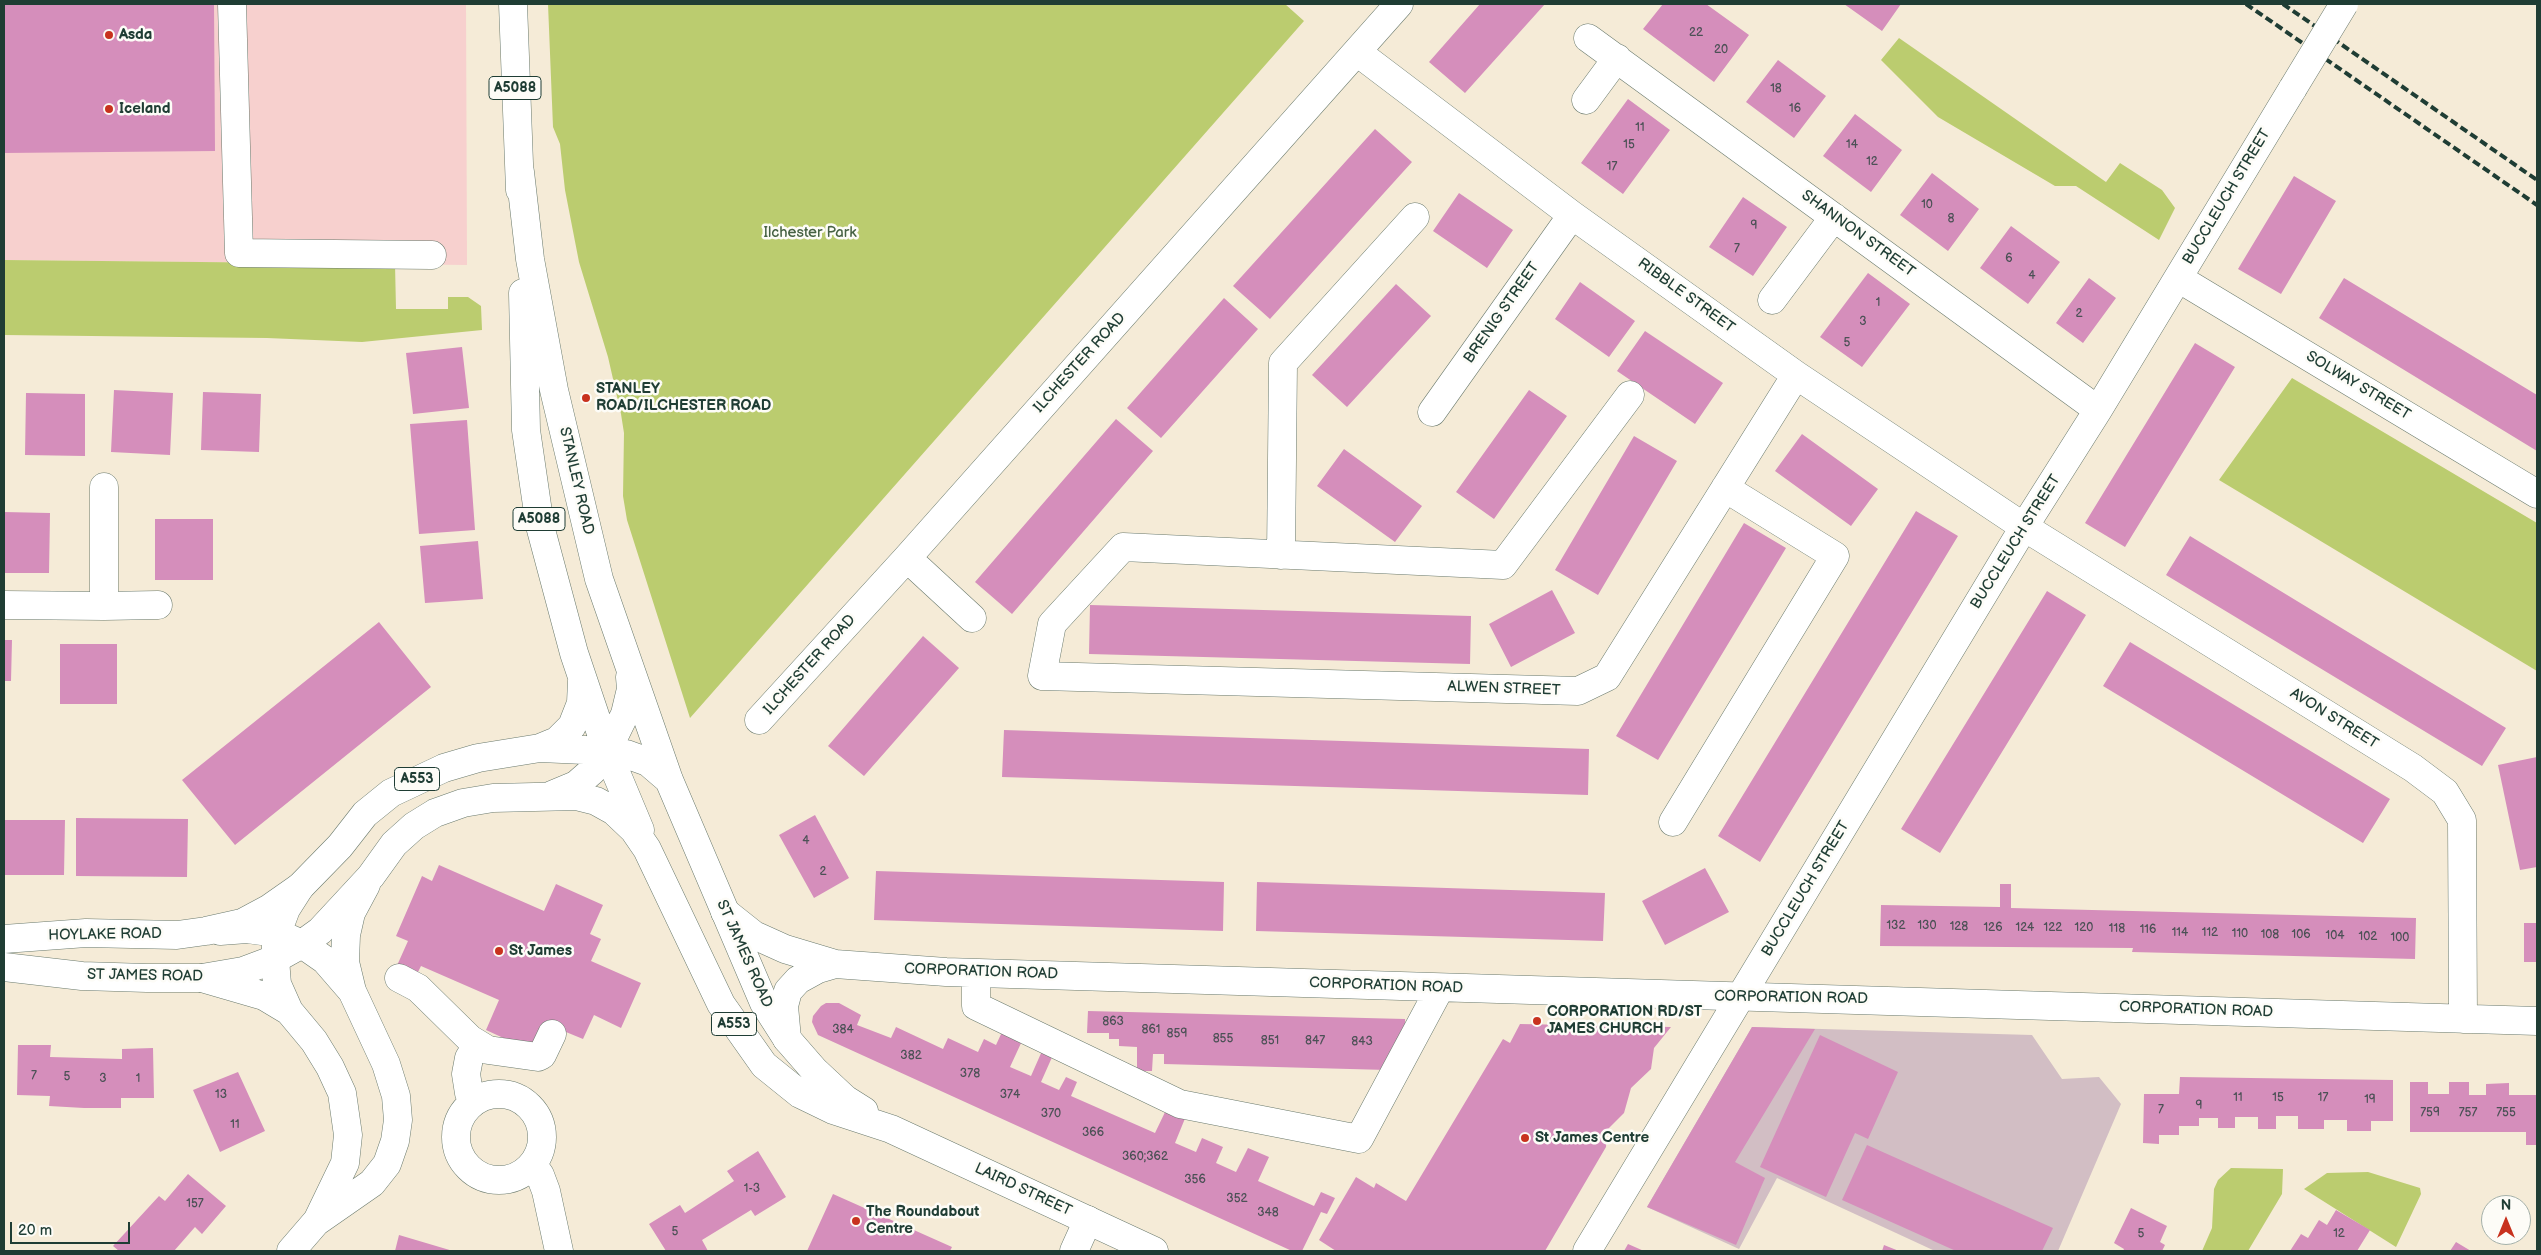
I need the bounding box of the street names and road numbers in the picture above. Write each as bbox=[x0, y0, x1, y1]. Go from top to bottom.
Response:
road number: A5088 bbox=[489, 76, 541, 100]
street label: BUCCLEUCH STREET bbox=[2179, 126, 2275, 268]
street label: SHANNON STREET bbox=[1798, 187, 1918, 281]
street label: RIBBLE STREET bbox=[1634, 255, 1738, 337]
street label: BRENIG STREET bbox=[1460, 259, 1544, 367]
street label: ILCHESTER ROAD bbox=[1030, 309, 1130, 417]
street label: SOLWAY STREET bbox=[2302, 348, 2414, 424]
street label: STANLEY ROAD bbox=[555, 425, 597, 537]
street label: BUCCLEUCH STREET bbox=[1967, 471, 2065, 613]
road number: A5088 bbox=[513, 508, 565, 530]
street label: ILCHESTER ROAD bbox=[760, 611, 860, 719]
street label: ALWEN STREET bbox=[1447, 678, 1561, 700]
street label: AVON STREET bbox=[2287, 685, 2381, 753]
road number: A553 bbox=[394, 768, 440, 791]
street label: BUCCLEUCH STREET bbox=[1758, 818, 1854, 960]
street label: ST JAMES ROAD bbox=[712, 897, 776, 1011]
street label: HOYLAKE ROAD bbox=[48, 925, 162, 945]
street label: CORPORATION ROAD bbox=[904, 960, 1058, 984]
street label: ST JAMES ROAD bbox=[87, 966, 203, 986]
street label: CORPORATION ROAD bbox=[1309, 974, 1463, 998]
street label: CORPORATION ROAD bbox=[1714, 988, 1868, 1008]
street label: CORPORATION ROAD bbox=[2119, 998, 2273, 1022]
road number: A553 bbox=[712, 1012, 756, 1036]
street label: LAIRD STREET bbox=[971, 1160, 1075, 1220]

